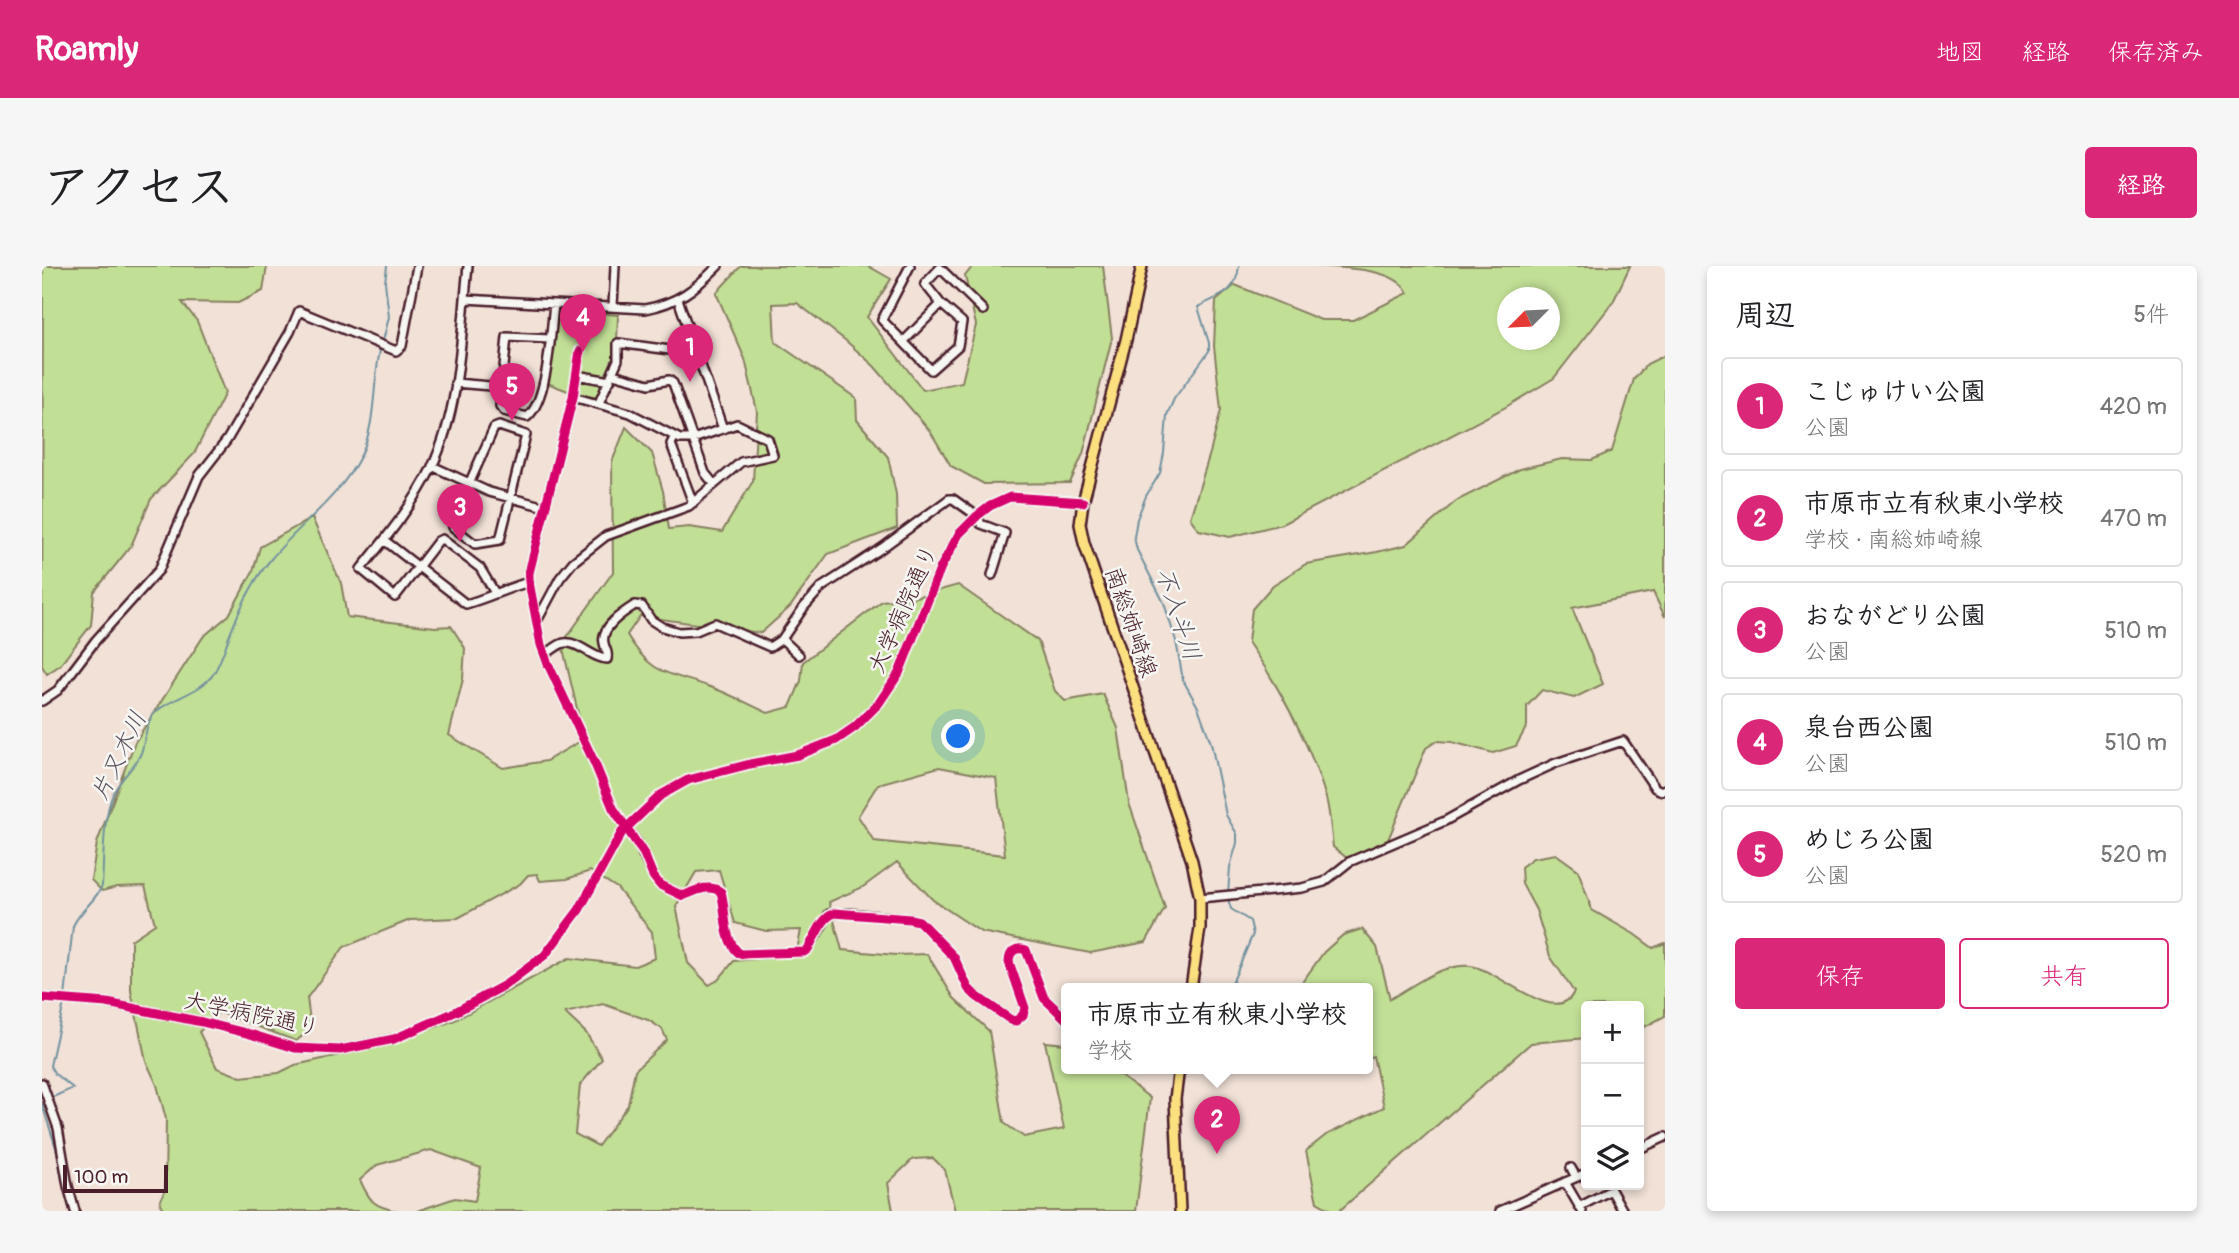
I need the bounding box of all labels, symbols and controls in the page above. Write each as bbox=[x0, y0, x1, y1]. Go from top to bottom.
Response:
text: Roamly bbox=[35, 29, 138, 70]
text: 地図 bbox=[1936, 38, 1984, 67]
text: 経路 bbox=[2022, 38, 2070, 67]
text: 保存済み bbox=[2108, 38, 2204, 67]
button: 経路 bbox=[2085, 147, 2197, 218]
text: アクセス bbox=[42, 157, 235, 218]
north arrow bbox=[1497, 287, 1560, 350]
pin: 4 bbox=[560, 294, 606, 352]
text: 周辺 bbox=[1735, 297, 1795, 334]
text: 5件 bbox=[2134, 300, 2169, 329]
pin: 1 bbox=[667, 324, 713, 382]
pin: 5 bbox=[489, 363, 535, 421]
text: こじゅけい公園 bbox=[1804, 376, 1986, 408]
text: 1 bbox=[1756, 392, 1765, 421]
text: 420 m bbox=[2100, 392, 2167, 421]
text: 公園 bbox=[1804, 413, 1850, 442]
pin: 3 bbox=[437, 484, 483, 542]
text: 市原市立有秋東小学校 bbox=[1804, 488, 2064, 520]
text: 2 bbox=[1754, 504, 1766, 533]
text: 470 m bbox=[2100, 504, 2167, 533]
text: 学校 · 南総姉崎線 bbox=[1804, 525, 1982, 554]
street label: 大学病院通り bbox=[862, 540, 944, 678]
street label: 南総姉崎線 bbox=[1099, 563, 1163, 681]
water label: 不入斗川 bbox=[1149, 564, 1207, 664]
text: おながどり公園 bbox=[1804, 600, 1986, 632]
text: 3 bbox=[1754, 616, 1766, 645]
text: 510 m bbox=[2104, 616, 2167, 645]
text: 公園 bbox=[1804, 637, 1850, 666]
water label: 片又木川 bbox=[85, 707, 153, 805]
text: 泉台西公園 bbox=[1804, 712, 1934, 744]
your location bbox=[941, 719, 975, 753]
text: 4 bbox=[1753, 728, 1767, 757]
text: 510 m bbox=[2104, 728, 2167, 757]
text: 公園 bbox=[1804, 749, 1850, 778]
text: めじろ公園 bbox=[1804, 824, 1934, 856]
text: 5 bbox=[1754, 840, 1766, 869]
text: 520 m bbox=[2101, 840, 2167, 869]
text: 公園 bbox=[1804, 861, 1850, 890]
button: 保存 bbox=[1735, 938, 1945, 1009]
button: 共有 bbox=[1959, 938, 2169, 1009]
popup bbox=[1061, 983, 1373, 1074]
street label: 大学病院通り bbox=[181, 985, 323, 1043]
text: 市原市立有秋東小学校 bbox=[1087, 999, 1347, 1031]
map controls bbox=[1581, 1001, 1644, 1190]
button: + bbox=[1581, 1001, 1644, 1064]
text: 学校 bbox=[1087, 1036, 1133, 1065]
button: − bbox=[1581, 1064, 1644, 1127]
pin: 2 bbox=[1194, 1096, 1240, 1154]
button: layers bbox=[1581, 1127, 1644, 1190]
scale bar bbox=[63, 1162, 168, 1194]
text: 100 m bbox=[74, 1165, 128, 1189]

